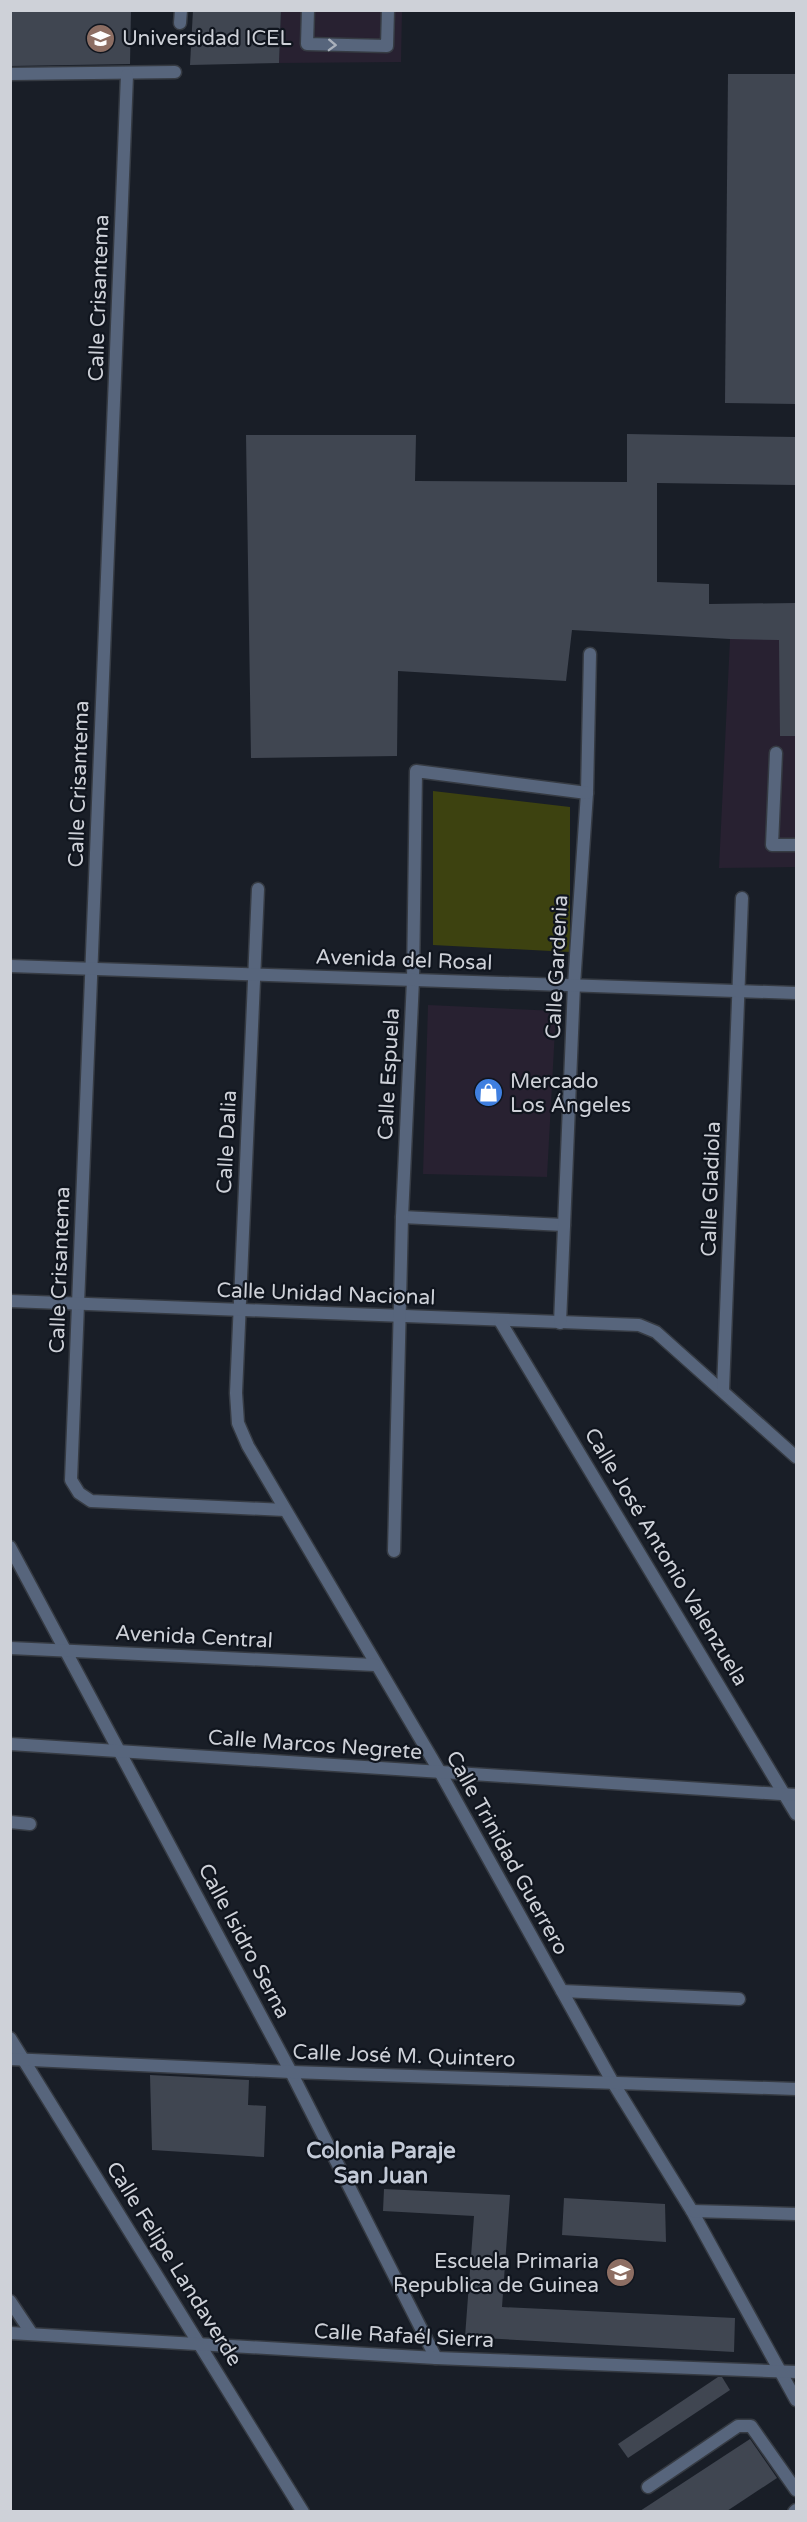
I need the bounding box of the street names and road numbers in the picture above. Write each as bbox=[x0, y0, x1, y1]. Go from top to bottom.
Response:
street label: Calle Crisantema bbox=[84, 214, 114, 382]
street label: Calle Crisantema bbox=[64, 700, 94, 868]
street label: Calle Gardenia bbox=[541, 894, 573, 1040]
street label: Avenida del Rosal bbox=[315, 944, 493, 976]
street label: Calle Espuela bbox=[373, 1007, 405, 1141]
street label: Calle Dalia bbox=[212, 1090, 242, 1194]
street label: Calle Gladiola bbox=[696, 1121, 726, 1257]
street label: Calle Crisantema bbox=[45, 1186, 75, 1354]
street label: Calle Unidad Nacional bbox=[216, 1278, 436, 1310]
street label: Calle José Antonio Valenzuela bbox=[579, 1424, 753, 1690]
street label: Avenida Central bbox=[114, 1620, 274, 1654]
street label: Calle Marcos Negrete bbox=[207, 1725, 423, 1765]
street label: Calle Trinidad Guerrero bbox=[440, 1747, 574, 1959]
street label: Calle Isidro Serna bbox=[193, 1859, 295, 2023]
street label: Calle José M. Quintero bbox=[292, 2040, 516, 2072]
street label: Calle Felipe Landaverde bbox=[101, 2157, 247, 2371]
street label: Calle Rafaél Sierra bbox=[313, 2319, 495, 2353]

